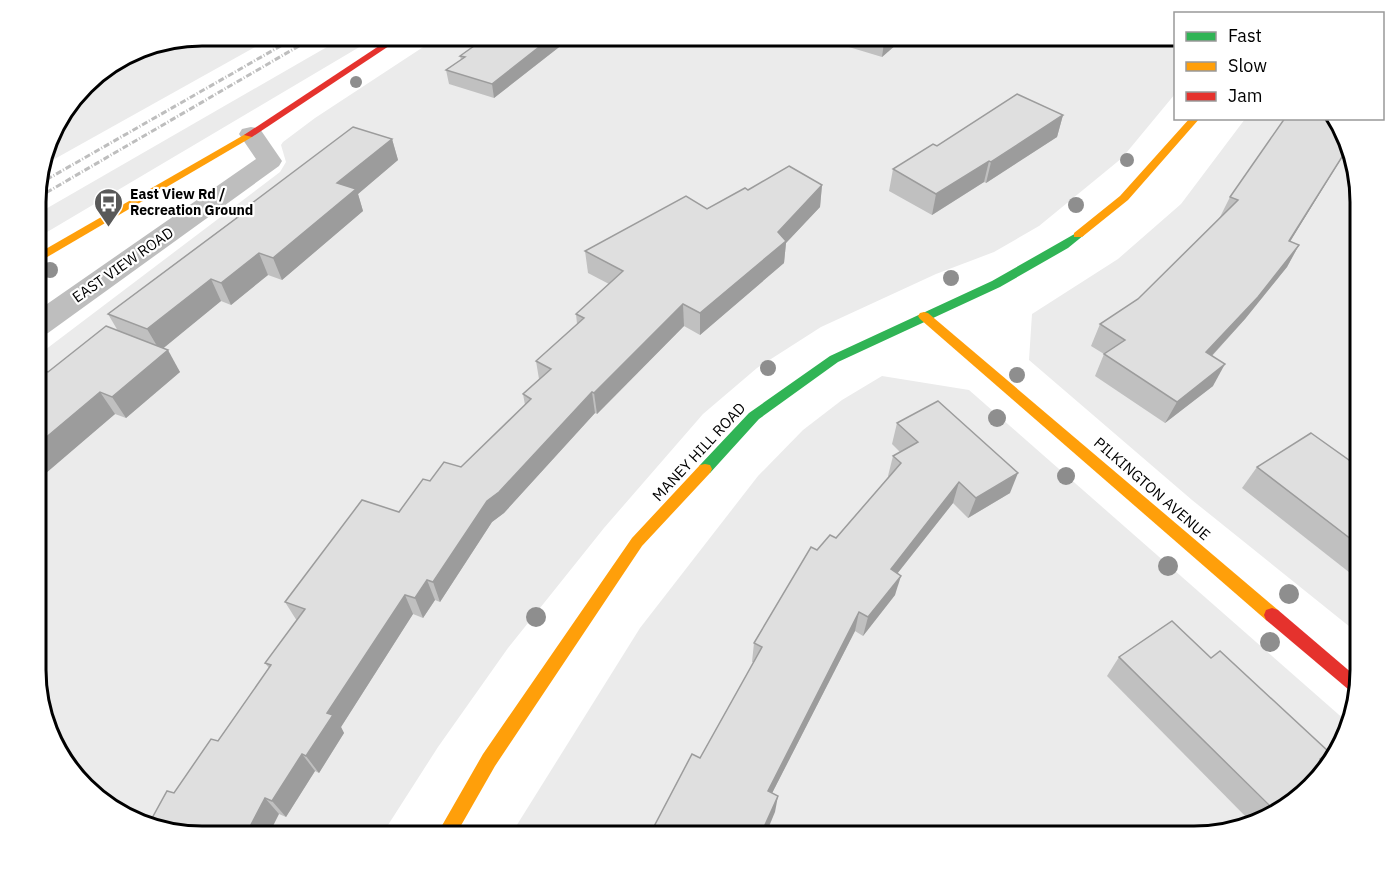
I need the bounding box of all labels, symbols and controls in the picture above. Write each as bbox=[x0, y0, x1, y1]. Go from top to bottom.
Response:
legend bbox=[1174, 12, 1384, 120]
text: Fast bbox=[1228, 24, 1262, 47]
text: Slow bbox=[1228, 54, 1267, 77]
text: Jam bbox=[1228, 84, 1263, 107]
place label: East View Rd / Recreation Ground bbox=[130, 185, 253, 219]
bus stop icon: East View Rd / Recreation Ground bbox=[93, 186, 125, 228]
street label: EAST VIEW ROAD bbox=[68, 223, 177, 307]
street label: MANEY HILL ROAD bbox=[648, 398, 749, 505]
street label: PILKINGTON AVENUE bbox=[1090, 433, 1214, 544]

